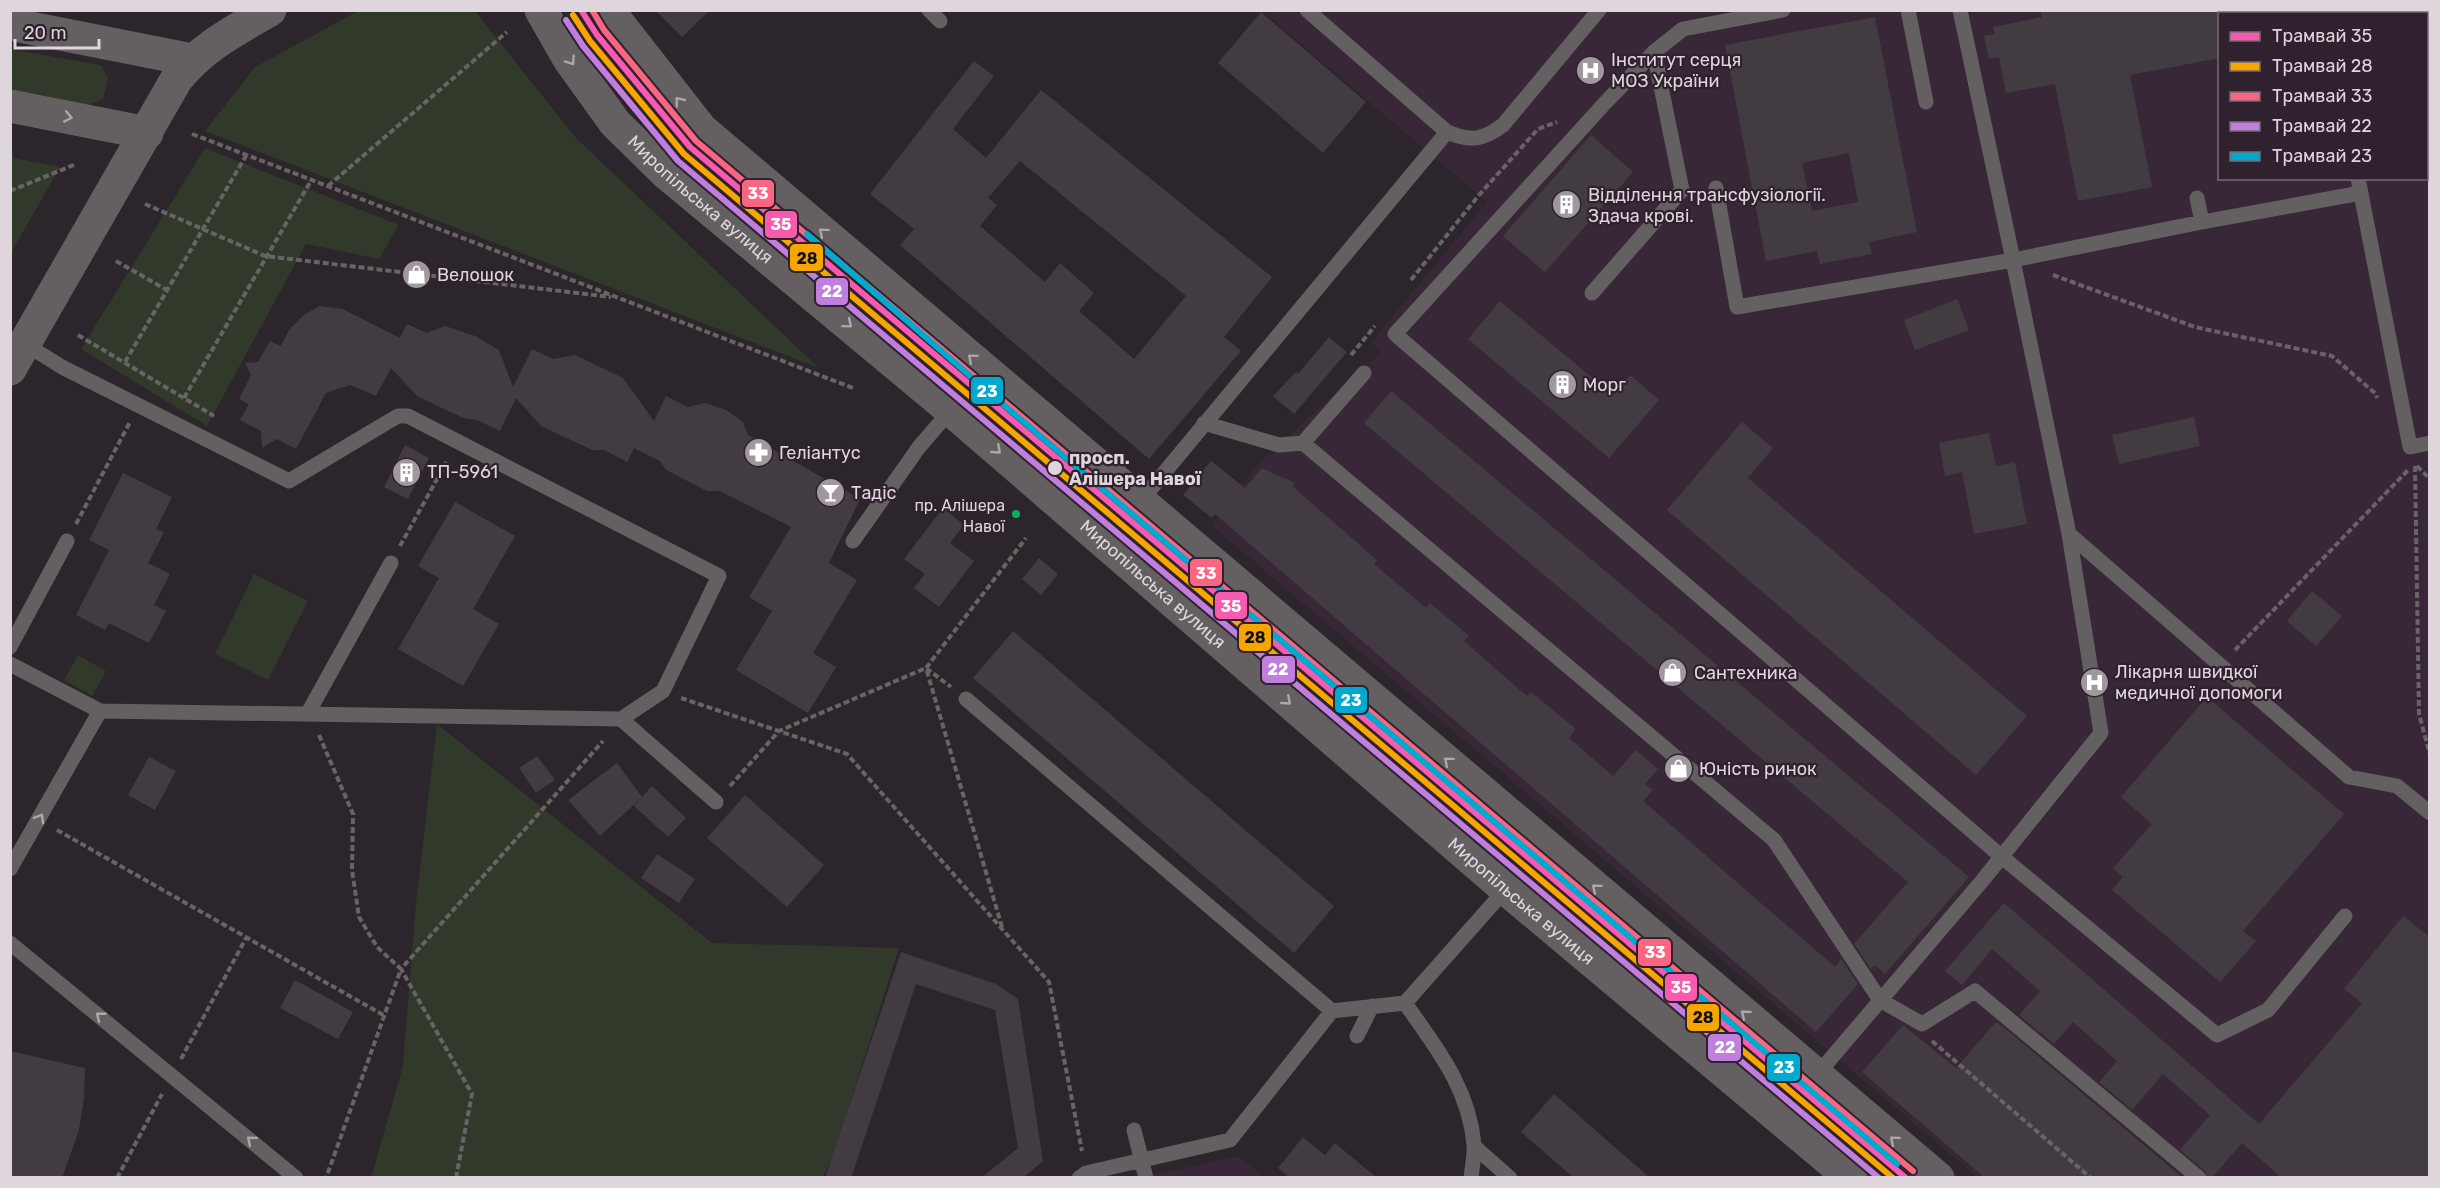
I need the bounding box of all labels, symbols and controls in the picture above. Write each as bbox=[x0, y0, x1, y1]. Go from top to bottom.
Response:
scale bar bbox=[15, 12, 99, 50]
legend bbox=[2218, 12, 2428, 180]
text: 20 m bbox=[24, 22, 66, 44]
text: Трамвай 35 bbox=[2272, 25, 2372, 47]
place label: Інститут серця МОЗ України bbox=[1611, 49, 1741, 92]
one-way arrow bbox=[564, 54, 575, 65]
hospital icon: Інститут серця МОЗ України bbox=[1574, 54, 1606, 86]
text: Трамвай 28 bbox=[2272, 55, 2373, 77]
text: Трамвай 33 bbox=[2272, 85, 2372, 107]
one-way arrow bbox=[676, 97, 687, 108]
one-way arrow bbox=[63, 110, 73, 123]
text: Трамвай 22 bbox=[2272, 115, 2372, 137]
street label: Миропільська вулиця bbox=[623, 131, 778, 268]
text: Трамвай 23 bbox=[2272, 145, 2372, 167]
line badge: 33 bbox=[741, 179, 775, 208]
text: 33 bbox=[747, 184, 769, 203]
place label: Відділення трансфузіології. Здача крові. bbox=[1588, 184, 1826, 227]
building icon: Відділення трансфузіології. Здача крові. bbox=[1551, 189, 1583, 221]
line badge: 35 bbox=[764, 210, 798, 239]
text: 35 bbox=[771, 215, 791, 234]
one-way arrow bbox=[819, 228, 830, 239]
line badge: 28 bbox=[789, 243, 824, 272]
text: 28 bbox=[796, 249, 818, 268]
shop icon: Велошок bbox=[400, 259, 432, 291]
place label: Велошок bbox=[437, 264, 514, 286]
line badge: 22 bbox=[815, 277, 849, 306]
text: 22 bbox=[822, 282, 842, 301]
one-way arrow bbox=[841, 317, 852, 328]
one-way arrow bbox=[968, 354, 979, 365]
building icon: Морг bbox=[1546, 369, 1578, 401]
place label: Морг bbox=[1583, 374, 1626, 396]
line badge: 23 bbox=[970, 376, 1004, 405]
text: 23 bbox=[977, 382, 997, 401]
pharmacy icon: Геліантус bbox=[742, 437, 774, 469]
place label: Геліантус bbox=[779, 442, 861, 464]
one-way arrow bbox=[990, 443, 1001, 454]
place label: просп. Алішера Навої bbox=[1069, 447, 1202, 490]
building icon: ТП-5961 bbox=[390, 456, 422, 488]
marker: просп. Алішера Навої bbox=[1046, 459, 1064, 477]
place label: ТП-5961 bbox=[427, 461, 498, 483]
bar icon: Тадіс bbox=[814, 477, 846, 509]
place label: Тадіс bbox=[851, 482, 897, 504]
place label: пр. Алішера Навої bbox=[914, 496, 1006, 536]
marker: пр. Алішера Навої bbox=[1010, 508, 1022, 520]
street label: Миропільська вулиця bbox=[1075, 515, 1230, 653]
line badge: 33 bbox=[1189, 558, 1223, 587]
text: 33 bbox=[1195, 564, 1217, 583]
line badge: 35 bbox=[1214, 591, 1248, 620]
text: 35 bbox=[1221, 597, 1241, 616]
line badge: 28 bbox=[1238, 623, 1272, 652]
text: 28 bbox=[1244, 628, 1266, 647]
line badge: 22 bbox=[1261, 655, 1296, 684]
shop icon: Сантехника bbox=[1657, 657, 1689, 689]
text: 22 bbox=[1268, 660, 1288, 679]
place label: Лікарня швидкої медичної допомоги bbox=[2115, 661, 2283, 704]
place label: Сантехника bbox=[1694, 662, 1797, 684]
hospital icon: Лікарня швидкої медичної допомоги bbox=[2078, 666, 2110, 698]
line badge: 23 bbox=[1334, 686, 1368, 714]
text: 23 bbox=[1341, 691, 1361, 710]
one-way arrow bbox=[1280, 694, 1291, 705]
shop icon: Юність ринок bbox=[1662, 753, 1694, 785]
one-way arrow bbox=[1444, 757, 1455, 768]
place label: Юність ринок bbox=[1699, 758, 1817, 780]
one-way arrow bbox=[32, 814, 44, 824]
street label: Миропільська вулиця bbox=[1443, 833, 1599, 970]
one-way arrow bbox=[1592, 884, 1603, 895]
line badge: 33 bbox=[1637, 938, 1672, 967]
text: 33 bbox=[1644, 943, 1666, 962]
line badge: 35 bbox=[1664, 973, 1698, 1002]
text: 35 bbox=[1671, 978, 1691, 997]
line badge: 28 bbox=[1686, 1003, 1720, 1032]
text: 28 bbox=[1692, 1008, 1714, 1027]
one-way arrow bbox=[1741, 1010, 1752, 1021]
one-way arrow bbox=[96, 1013, 107, 1024]
line badge: 22 bbox=[1707, 1033, 1742, 1062]
text: 22 bbox=[1715, 1038, 1735, 1057]
line badge: 23 bbox=[1766, 1053, 1801, 1082]
text: 23 bbox=[1774, 1058, 1794, 1077]
one-way arrow bbox=[247, 1136, 258, 1147]
one-way arrow bbox=[1890, 1136, 1901, 1147]

